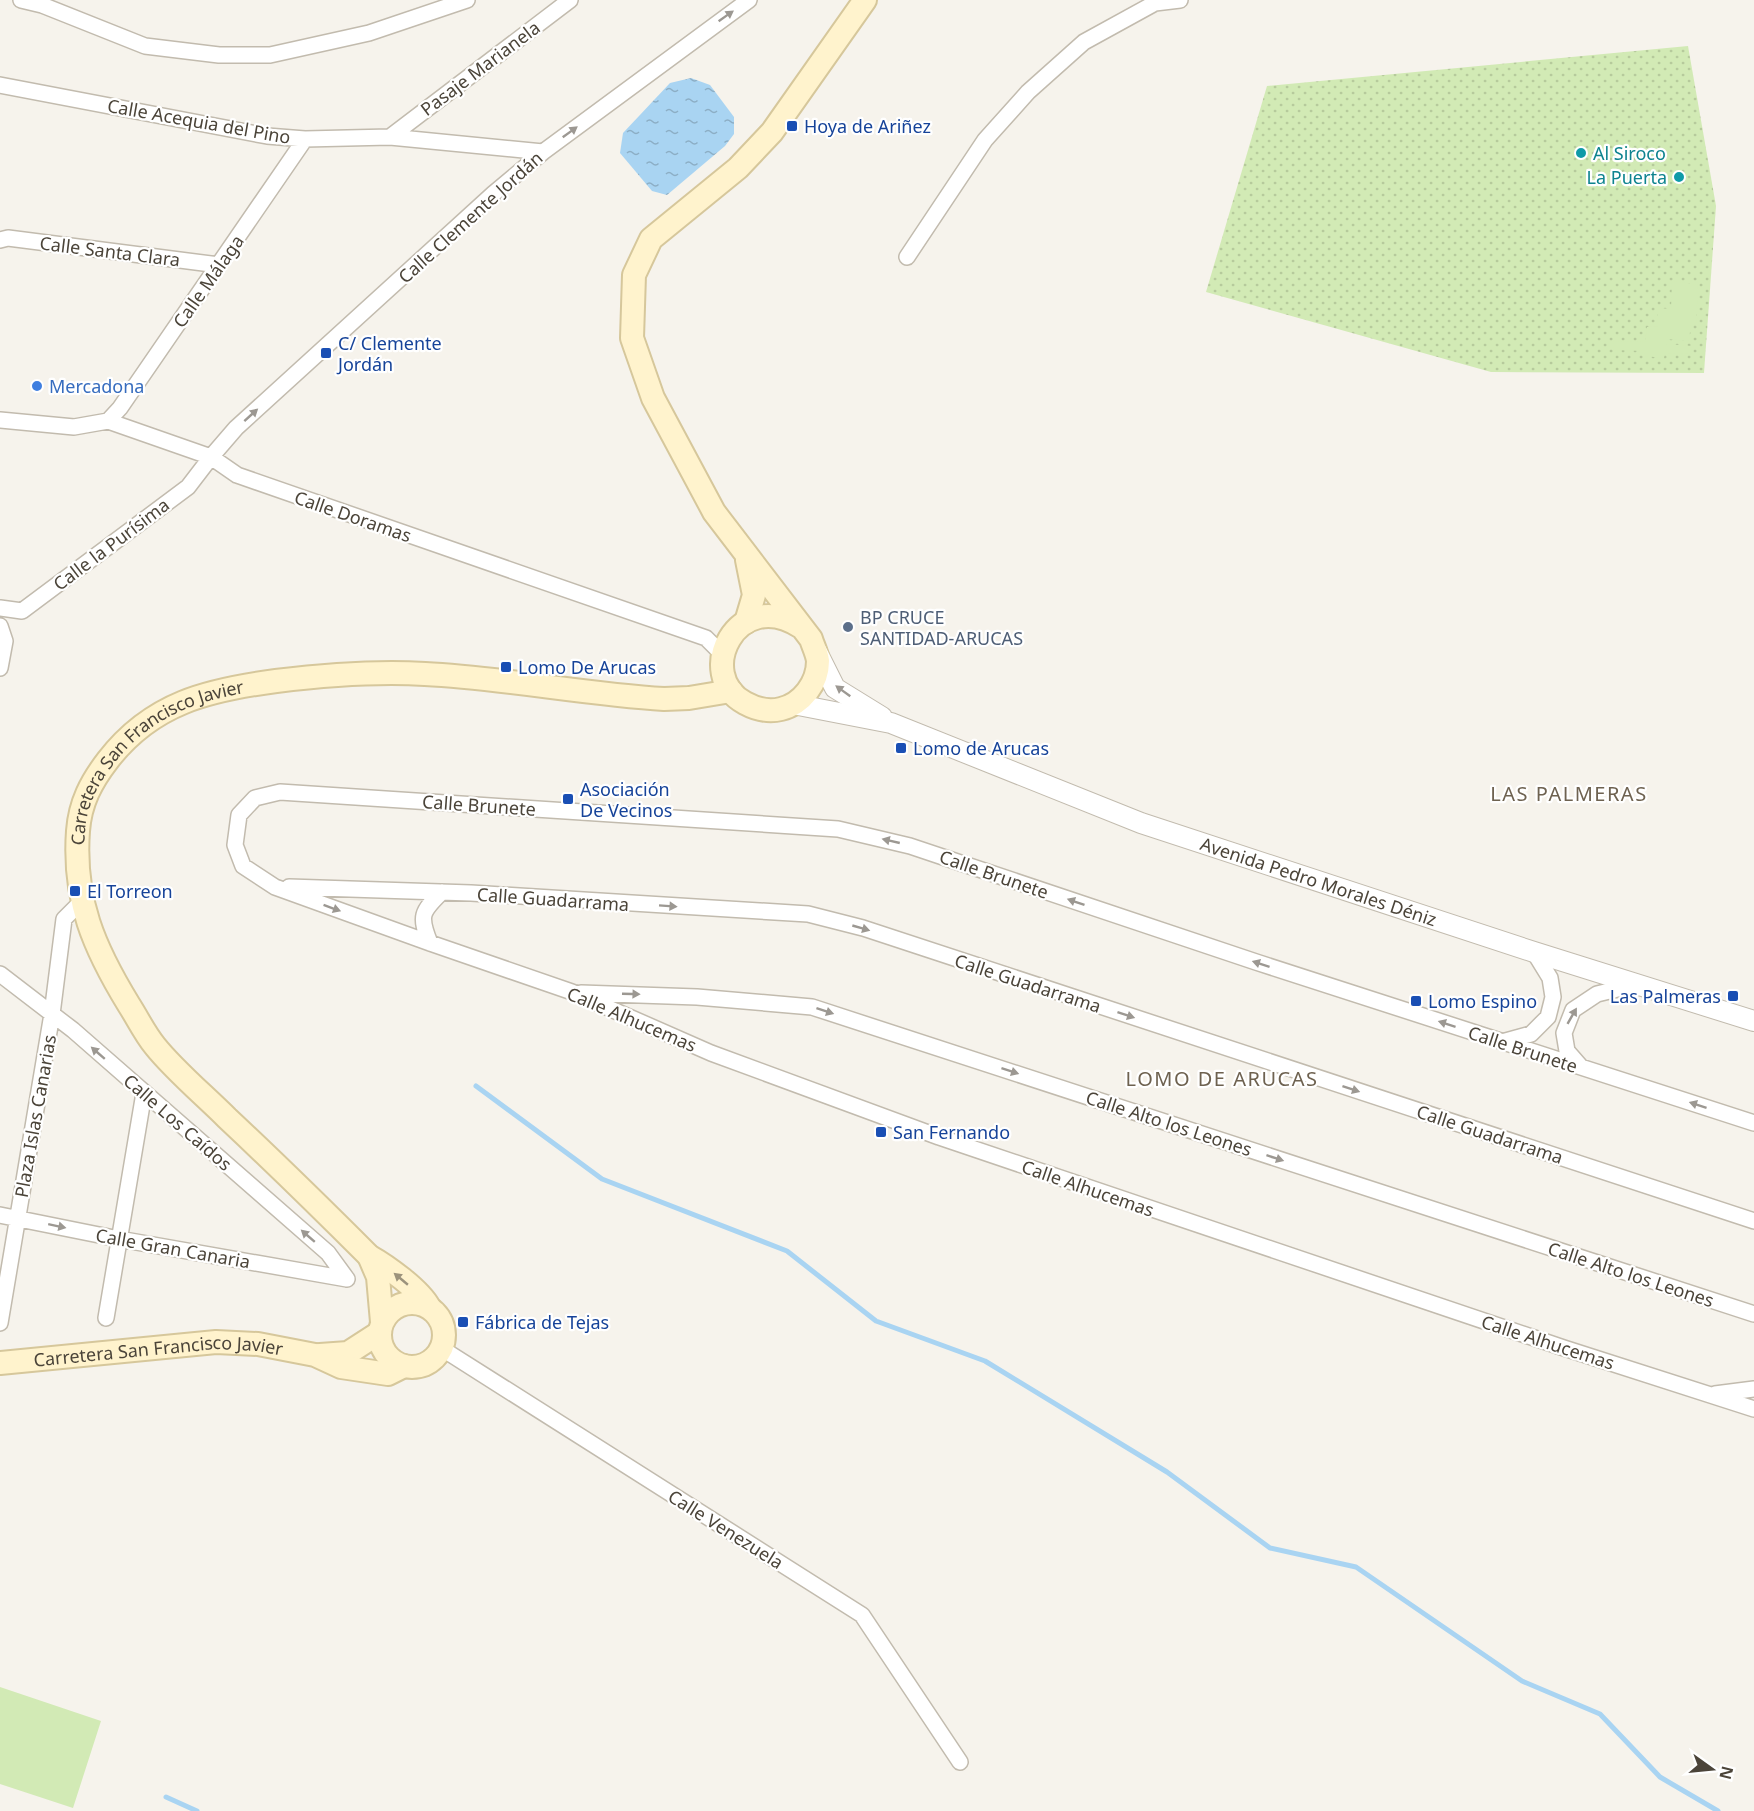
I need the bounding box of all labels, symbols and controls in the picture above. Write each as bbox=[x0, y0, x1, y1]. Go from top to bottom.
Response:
one-way arrow bbox=[718, 10, 734, 22]
street label: Pasaje Marianela bbox=[415, 15, 545, 121]
street label: Calle Acequia del Pino bbox=[106, 93, 292, 149]
place label: Hoya de Ariñez bbox=[804, 114, 931, 138]
marker: Hoya de Ariñez bbox=[785, 119, 799, 133]
one-way arrow bbox=[562, 127, 578, 138]
place label: Al Siroco bbox=[1593, 141, 1666, 165]
street label: Calle Clemente Jordán bbox=[393, 146, 547, 288]
marker: Al Siroco bbox=[1574, 146, 1588, 160]
place label: La Puerta bbox=[1587, 165, 1667, 189]
marker: La Puerta bbox=[1672, 170, 1686, 184]
street label: Calle Santa Clara bbox=[38, 230, 182, 272]
street label: Calle Málaga bbox=[167, 230, 249, 332]
place label: C/ Clemente Jordán bbox=[336, 331, 442, 376]
marker: C/ Clemente Jordán bbox=[319, 346, 333, 360]
place label: Mercadona bbox=[49, 374, 144, 398]
marker: Mercadona bbox=[30, 379, 44, 393]
one-way arrow bbox=[244, 408, 259, 422]
street label: Calle Doramas bbox=[291, 485, 415, 547]
street label: Calle la Purísima bbox=[48, 492, 174, 596]
place label: BP CRUCE SANTIDAD-ARUCAS bbox=[860, 605, 1023, 650]
marker: BP CRUCE SANTIDAD-ARUCAS bbox=[841, 620, 855, 634]
place label: Lomo De Arucas bbox=[518, 655, 656, 679]
marker: Lomo De Arucas bbox=[499, 660, 513, 674]
street label: Carretera San Francisco Javier bbox=[65, 674, 246, 846]
one-way arrow bbox=[835, 686, 850, 698]
place label: Lomo de Arucas bbox=[913, 736, 1049, 760]
marker: Lomo de Arucas bbox=[894, 741, 908, 755]
place label: Asociación De Vecinos bbox=[580, 777, 672, 822]
district label: LAS PALMERAS bbox=[1490, 780, 1648, 807]
street label: Calle Brunete bbox=[421, 789, 537, 821]
marker: Asociación De Vecinos bbox=[561, 792, 575, 806]
street label: Avenida Pedro Morales Déniz bbox=[1197, 831, 1440, 931]
one-way arrow bbox=[882, 836, 900, 846]
street label: Calle Brunete bbox=[936, 844, 1052, 904]
place label: El Torreon bbox=[87, 879, 173, 903]
street label: Calle Guadarrama bbox=[476, 882, 630, 916]
marker: El Torreon bbox=[68, 884, 82, 898]
one-way arrow bbox=[1067, 896, 1085, 906]
one-way arrow bbox=[658, 902, 677, 911]
one-way arrow bbox=[323, 903, 341, 913]
one-way arrow bbox=[852, 924, 870, 933]
street label: Calle Guadarrama bbox=[952, 948, 1104, 1018]
one-way arrow bbox=[1252, 959, 1270, 968]
street label: Calle Alhucemas bbox=[564, 981, 700, 1057]
place label: Las Palmeras bbox=[1610, 984, 1721, 1008]
place label: Lomo Espino bbox=[1428, 989, 1537, 1013]
marker: Las Palmeras bbox=[1726, 989, 1740, 1003]
one-way arrow bbox=[621, 990, 640, 999]
marker: Lomo Espino bbox=[1409, 994, 1423, 1008]
one-way arrow bbox=[816, 1007, 834, 1016]
one-way arrow bbox=[1567, 1007, 1577, 1024]
one-way arrow bbox=[1117, 1011, 1135, 1020]
one-way arrow bbox=[1438, 1019, 1456, 1028]
street label: Calle Brunete bbox=[1465, 1020, 1581, 1078]
street label: Plaza Islas Canarias bbox=[9, 1033, 61, 1199]
one-way arrow bbox=[90, 1046, 106, 1059]
district label: LOMO DE ARUCAS bbox=[1126, 1065, 1318, 1092]
one-way arrow bbox=[1001, 1067, 1019, 1076]
street label: Calle Los Caídos bbox=[119, 1068, 237, 1176]
street label: Calle Alto los Leones bbox=[1083, 1085, 1255, 1161]
one-way arrow bbox=[1342, 1085, 1360, 1094]
street label: Calle Guadarrama bbox=[1414, 1099, 1566, 1169]
one-way arrow bbox=[1689, 1100, 1707, 1109]
place label: San Fernando bbox=[893, 1120, 1010, 1144]
marker: San Fernando bbox=[874, 1125, 888, 1139]
one-way arrow bbox=[1266, 1153, 1284, 1163]
street label: Calle Alhucemas bbox=[1019, 1154, 1157, 1222]
one-way arrow bbox=[48, 1222, 67, 1231]
street label: Calle Gran Canaria bbox=[94, 1223, 252, 1273]
one-way arrow bbox=[301, 1229, 316, 1243]
street label: Calle Alto los Leones bbox=[1545, 1236, 1717, 1312]
one-way arrow bbox=[393, 1273, 409, 1286]
street label: Calle Alhucemas bbox=[1479, 1309, 1617, 1375]
place label: Fábrica de Tejas bbox=[475, 1310, 609, 1334]
marker: Fábrica de Tejas bbox=[456, 1315, 470, 1329]
street label: Carretera San Francisco Javier bbox=[32, 1330, 286, 1372]
street label: Calle Venezuela bbox=[664, 1484, 788, 1574]
north arrow bbox=[1682, 1739, 1742, 1799]
text: N bbox=[1714, 1764, 1739, 1782]

